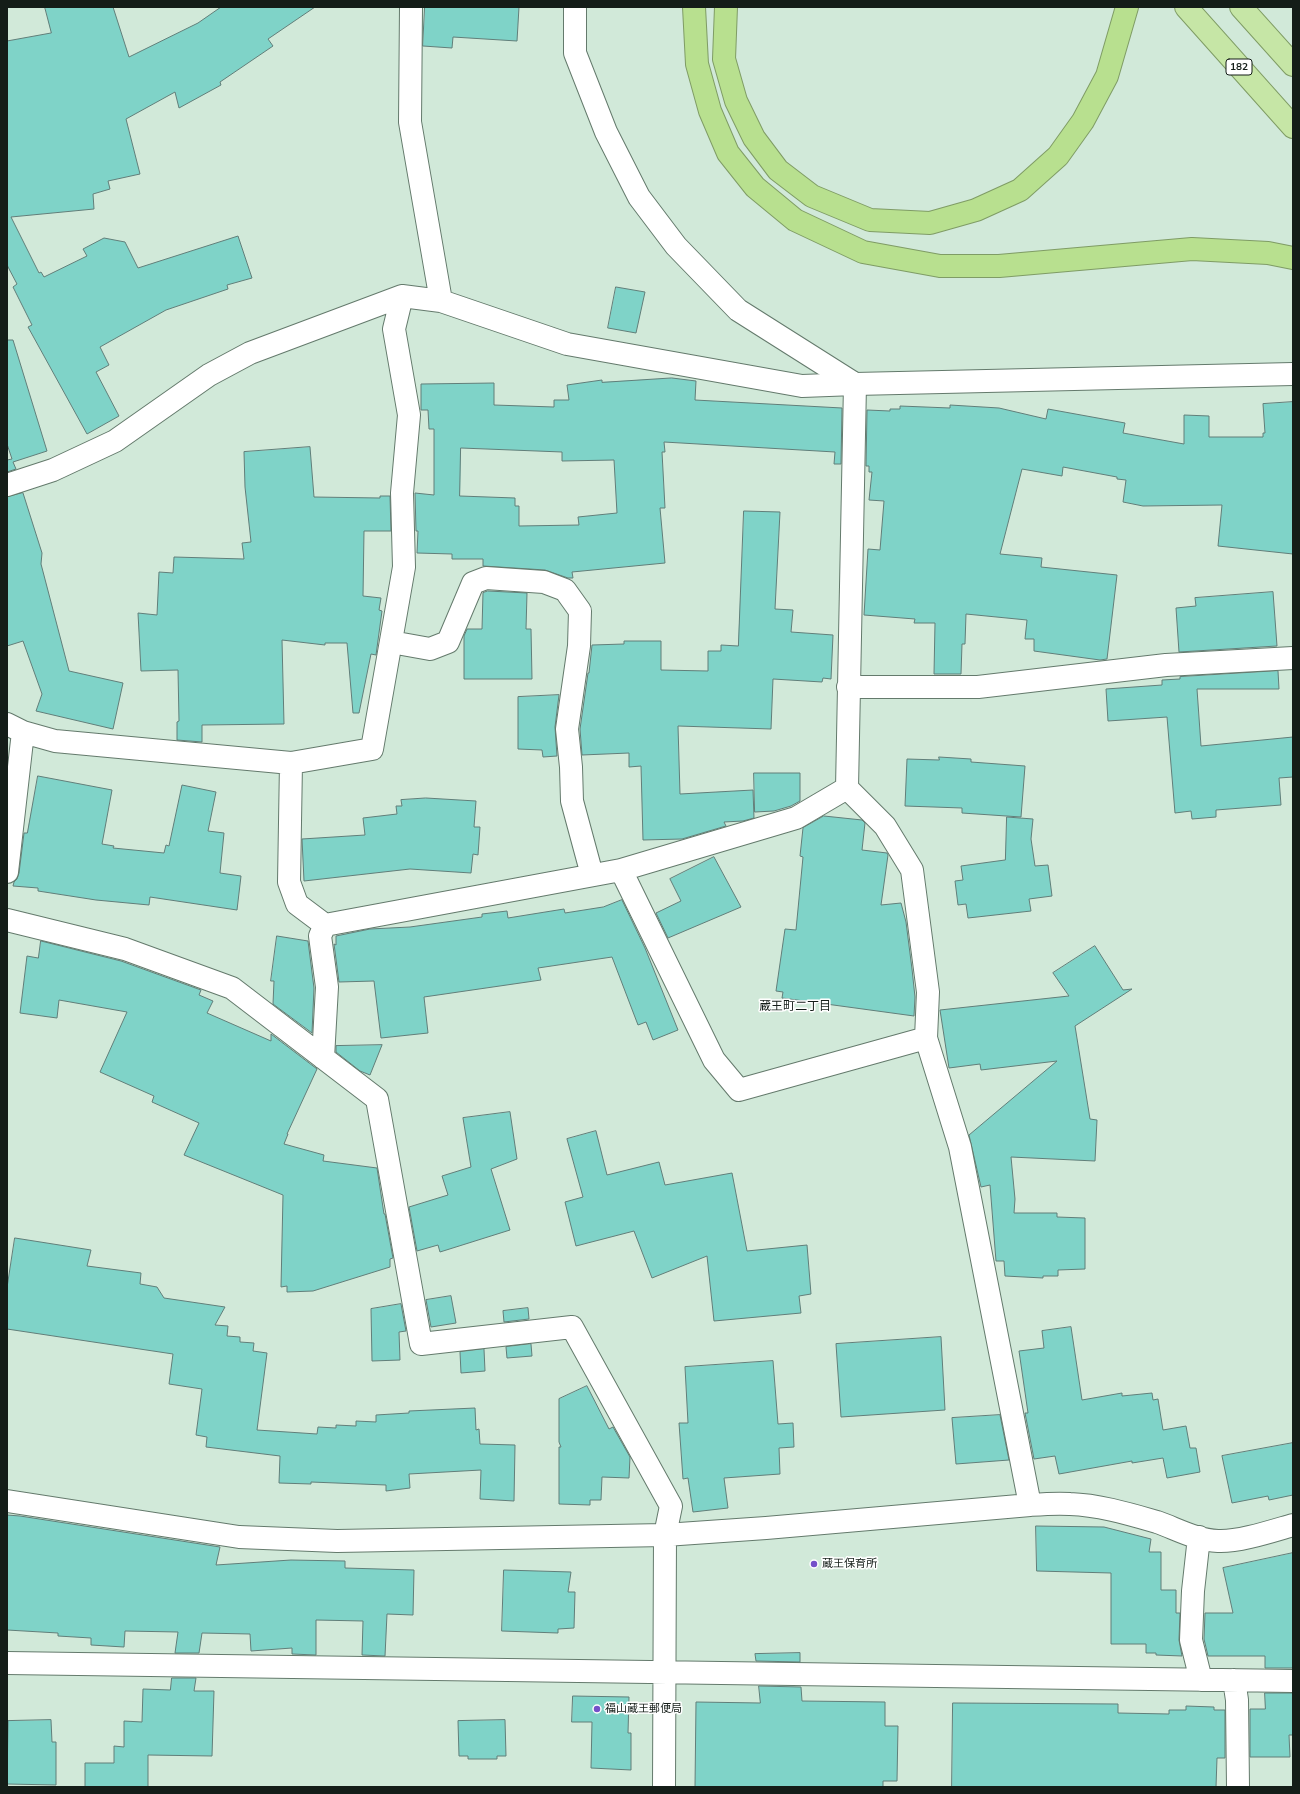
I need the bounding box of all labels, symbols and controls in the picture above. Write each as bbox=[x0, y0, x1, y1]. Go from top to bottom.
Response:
road number: 182 bbox=[1226, 59, 1252, 75]
district label: 蔵王町二丁目 bbox=[759, 999, 831, 1013]
place label: 蔵王保育所 bbox=[822, 1557, 877, 1571]
marker: 蔵王保育所 bbox=[809, 1559, 819, 1569]
place label: 福山蔵王郵便局 bbox=[605, 1702, 682, 1716]
marker: 福山蔵王郵便局 bbox=[592, 1704, 602, 1714]

